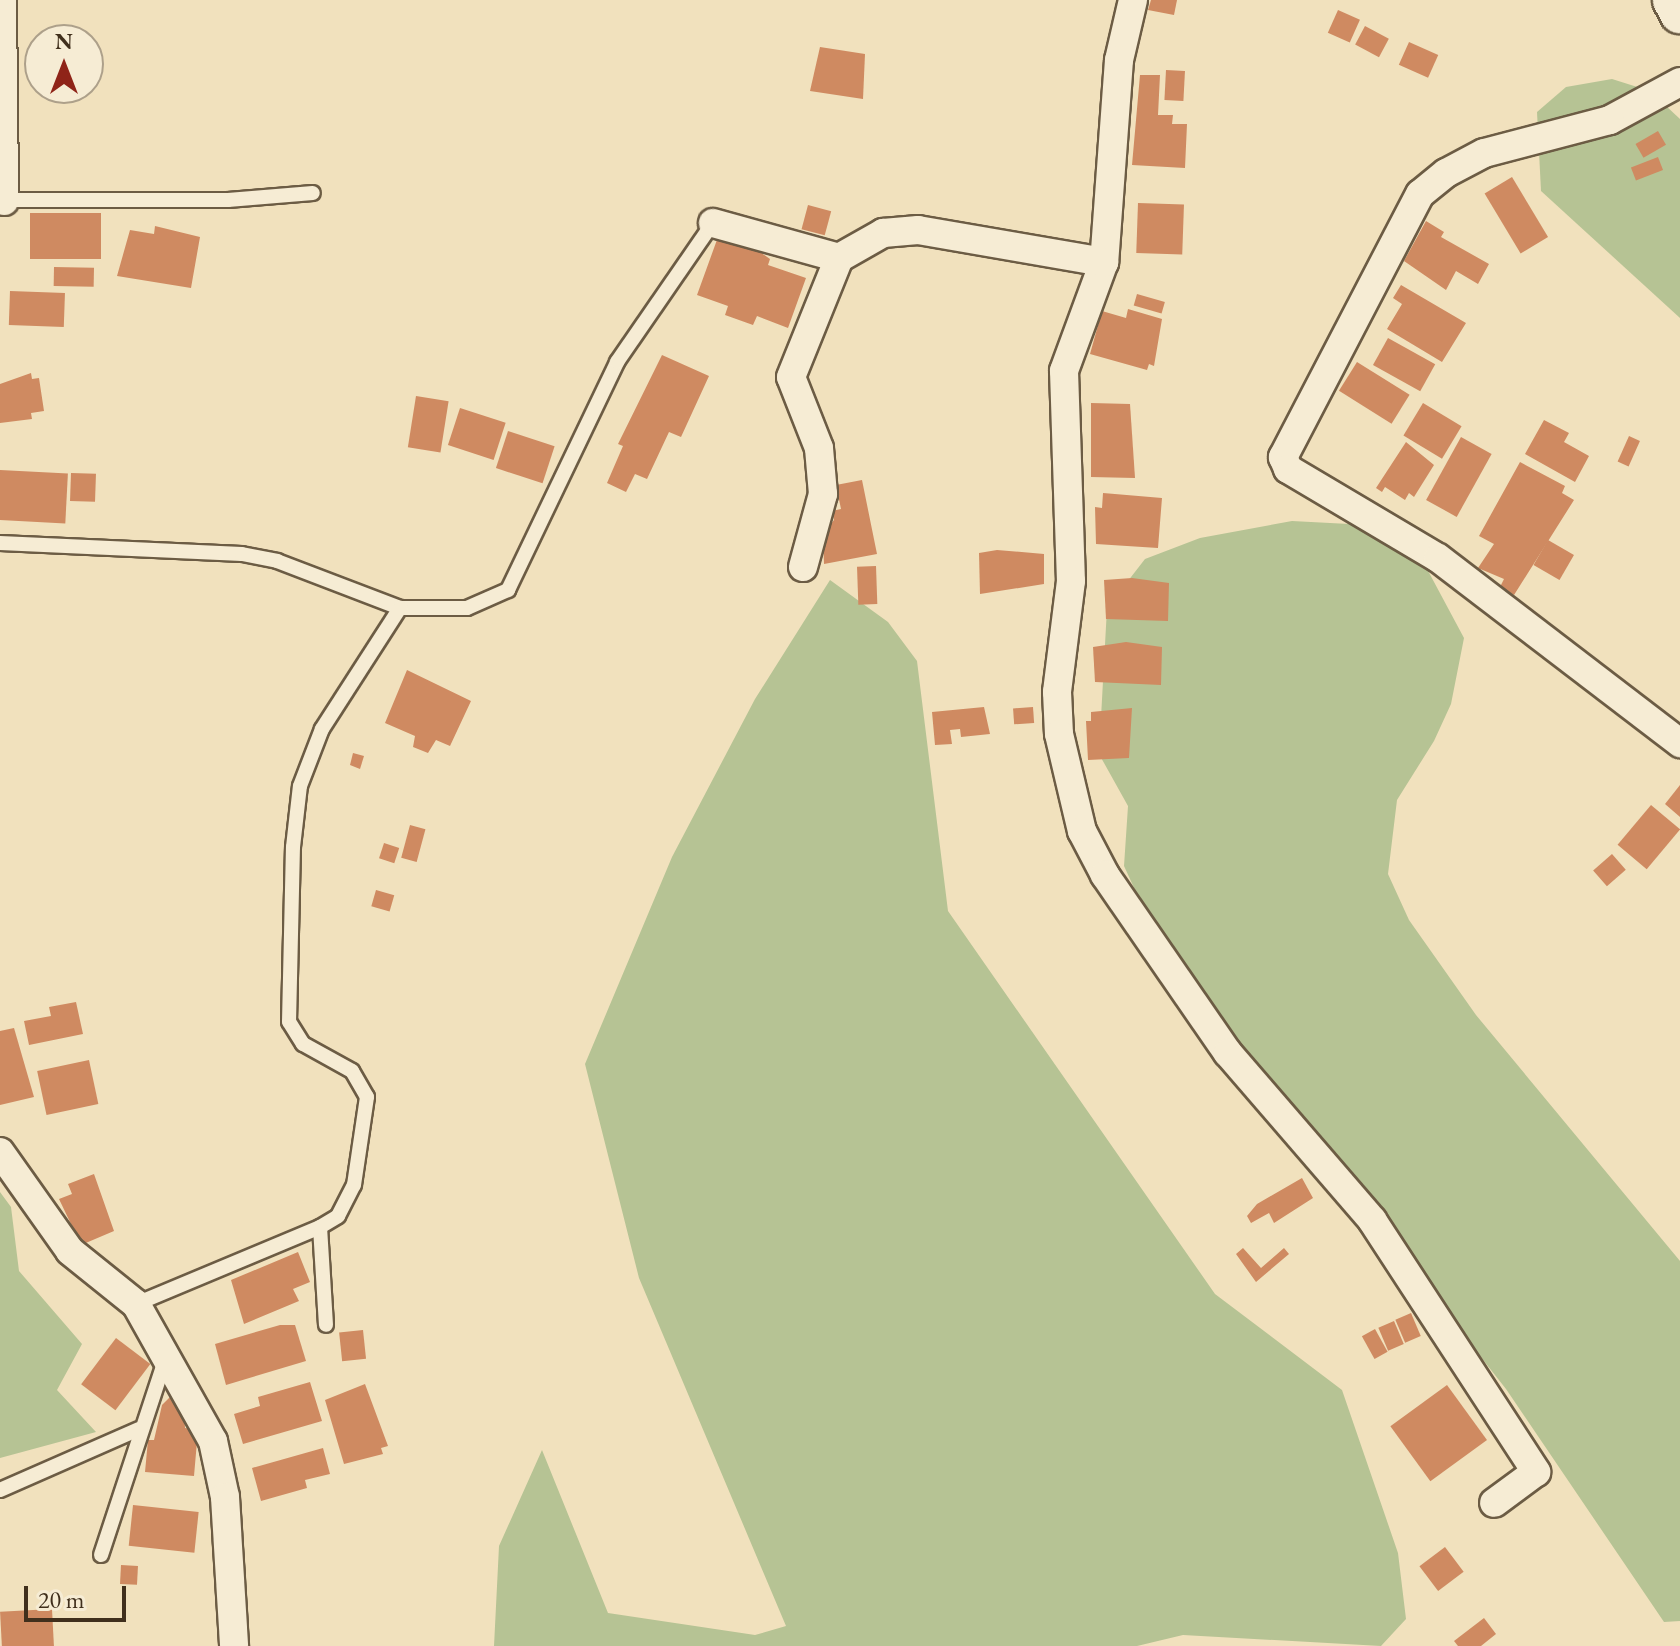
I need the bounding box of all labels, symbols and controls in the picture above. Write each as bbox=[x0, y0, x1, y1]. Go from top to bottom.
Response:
north arrow bbox=[24, 24, 104, 104]
text: N bbox=[55, 27, 73, 56]
scale bar bbox=[28, 1570, 130, 1620]
text: 20 m bbox=[38, 1584, 85, 1615]

